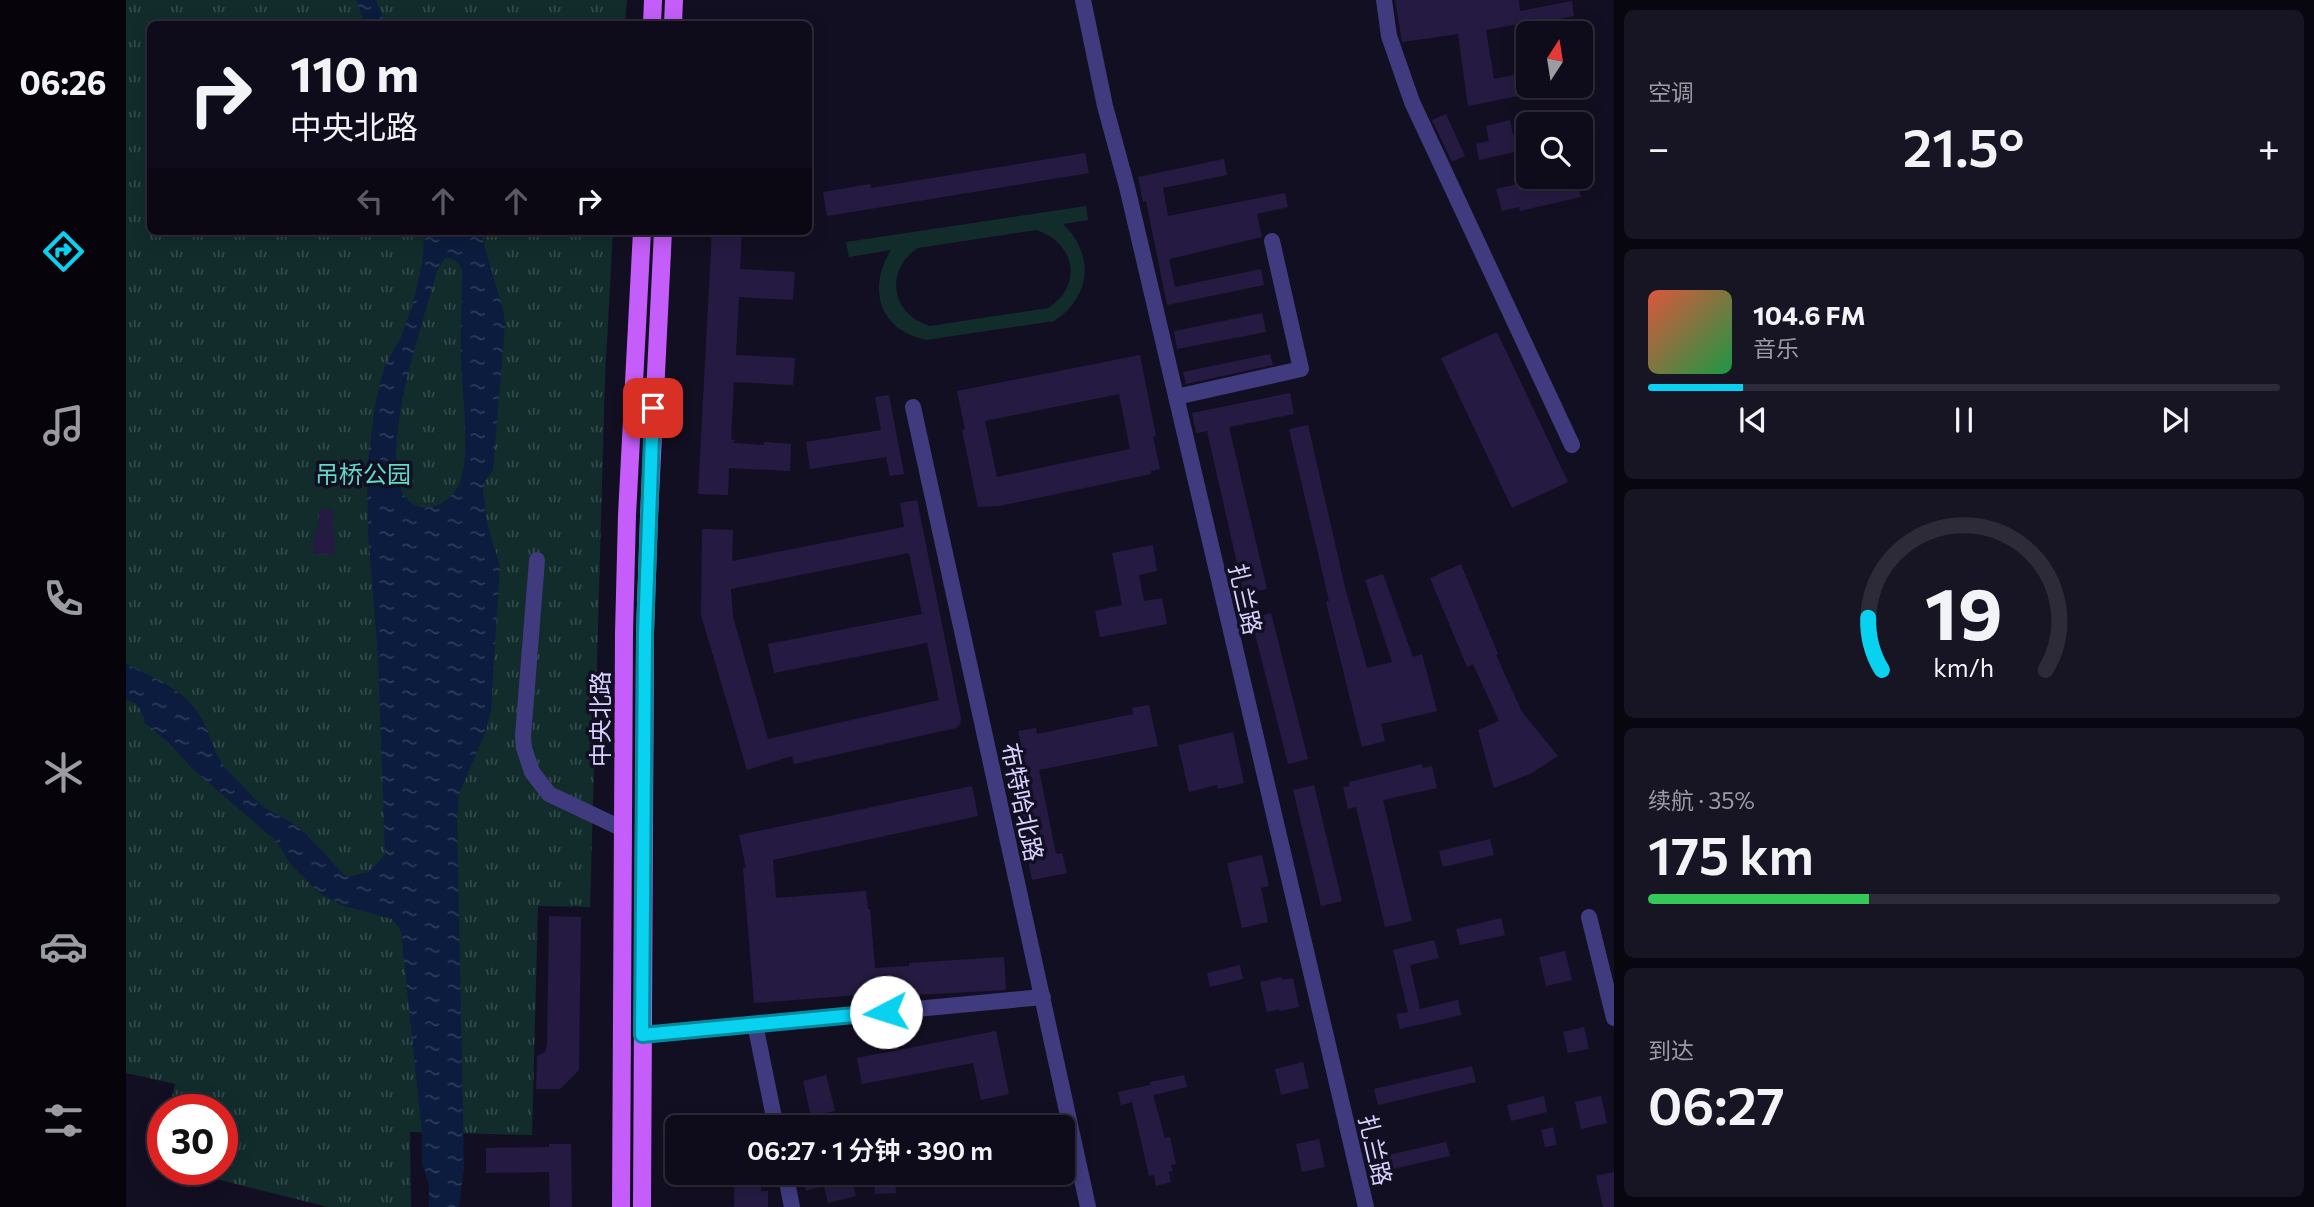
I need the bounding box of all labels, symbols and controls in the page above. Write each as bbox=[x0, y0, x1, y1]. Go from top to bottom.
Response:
north arrow bbox=[1516, 21, 1592, 98]
map controls bbox=[1516, 21, 1593, 189]
text: 110 m bbox=[290, 42, 419, 102]
icon: right bbox=[175, 49, 266, 140]
text: 06:26 bbox=[19, 62, 107, 102]
text: 空调 bbox=[1648, 78, 1694, 106]
text: 中央北路 bbox=[290, 106, 418, 146]
button: search bbox=[1516, 112, 1593, 189]
text: 21.5° bbox=[1903, 114, 2024, 178]
text: − bbox=[1648, 123, 1670, 170]
text: + bbox=[2258, 123, 2280, 170]
icon: left bbox=[351, 182, 389, 220]
icon: ahead bbox=[424, 182, 462, 220]
icon: ahead bbox=[497, 182, 535, 220]
icon: right bbox=[570, 182, 608, 220]
icon: directions bbox=[39, 227, 88, 276]
text: 104.6 FM bbox=[1753, 299, 1865, 330]
text: 音乐 bbox=[1753, 334, 1799, 362]
pin bbox=[623, 378, 683, 438]
icon: arrive bbox=[634, 389, 672, 427]
icon: music bbox=[39, 401, 88, 450]
icon: previous bbox=[1734, 401, 1772, 439]
icon: pause bbox=[1945, 401, 1983, 439]
icon: next bbox=[2156, 401, 2194, 439]
park label: 吊桥公园 bbox=[315, 459, 411, 488]
street label: 扎兰路 bbox=[1224, 561, 1268, 637]
text: 19 bbox=[1925, 566, 2003, 655]
icon: phone bbox=[39, 574, 88, 623]
text: km/h bbox=[1934, 651, 1994, 681]
street label: 中央北路 bbox=[585, 671, 614, 767]
street label: 布特哈北路 bbox=[996, 740, 1050, 864]
icon: climate bbox=[39, 748, 88, 797]
text: 续航 · 35% bbox=[1648, 786, 1755, 814]
text: 175 km bbox=[1648, 822, 1814, 886]
icon: car bbox=[39, 922, 88, 971]
position arrow bbox=[849, 975, 923, 1049]
text: 到达 bbox=[1648, 1036, 1694, 1064]
text: 06:27 bbox=[1648, 1072, 1785, 1136]
speed limit sign: 30 bbox=[147, 1094, 238, 1185]
icon: filters bbox=[39, 1096, 88, 1145]
street label: 扎兰路 bbox=[1354, 1112, 1398, 1188]
text: 06:27 · 1 分钟 · 390 m bbox=[747, 1134, 993, 1165]

